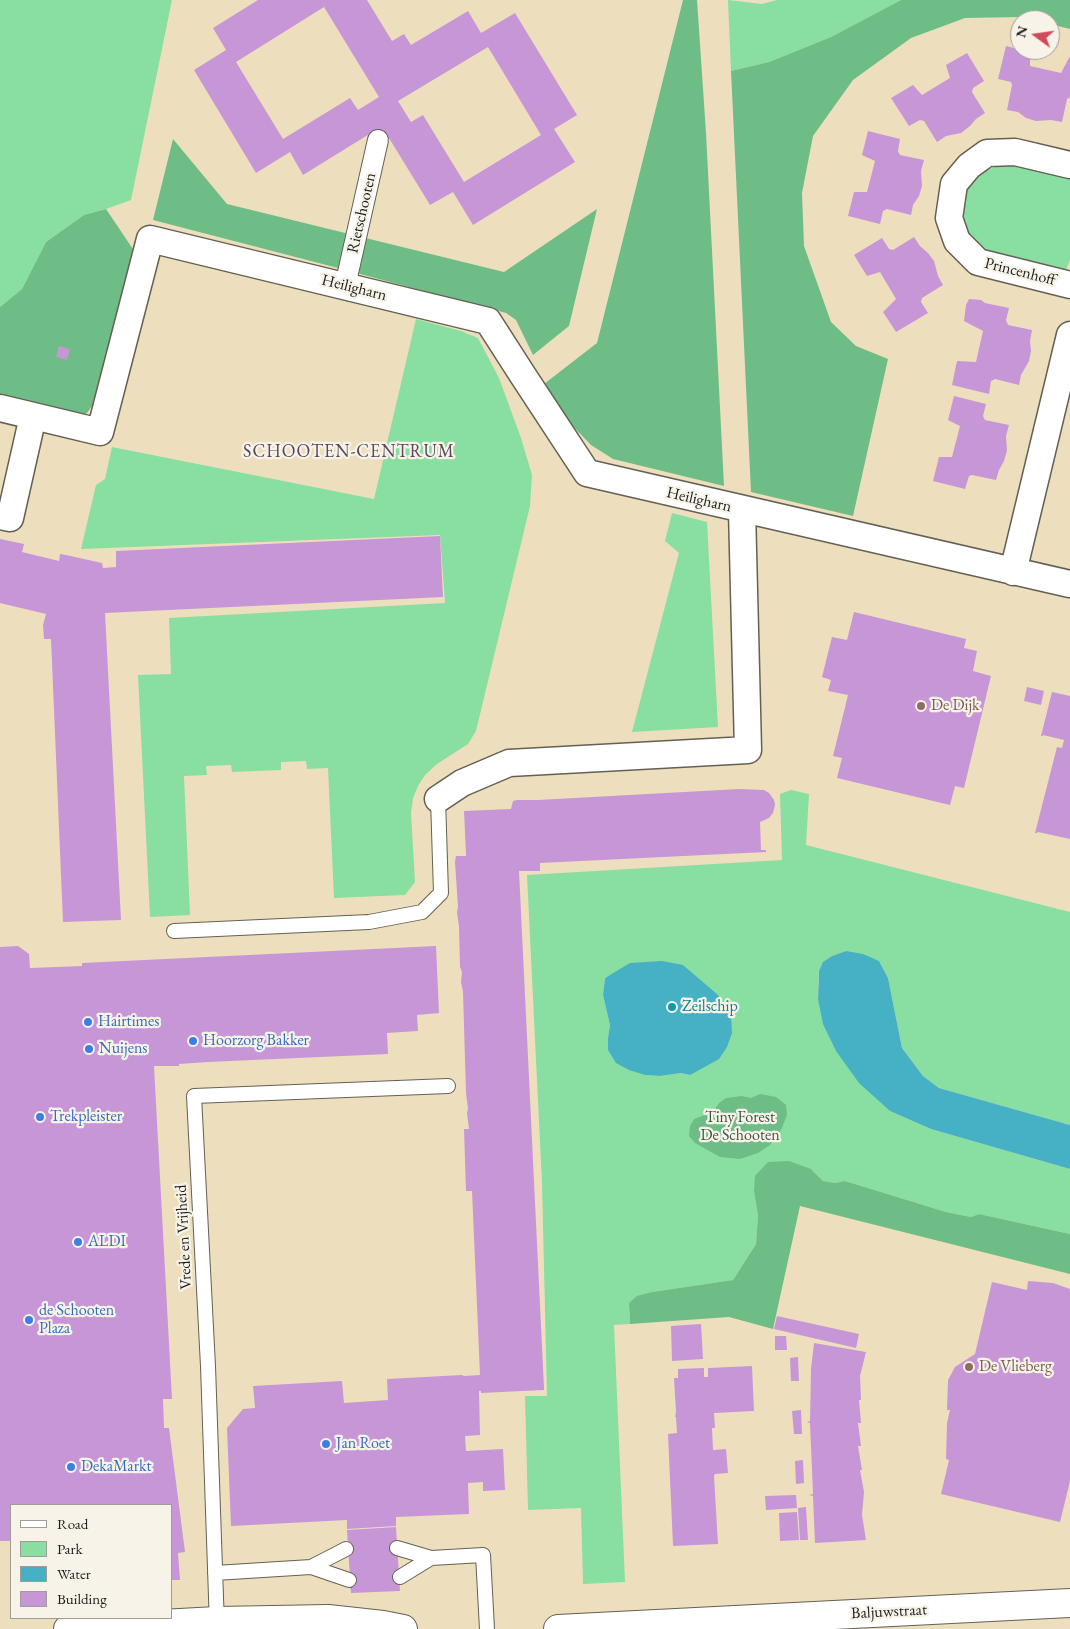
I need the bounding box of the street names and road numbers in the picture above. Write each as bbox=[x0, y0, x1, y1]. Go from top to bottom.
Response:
street label: Rietschooten bbox=[343, 171, 381, 255]
street label: Princenhoff bbox=[982, 254, 1058, 290]
street label: Heiligharn bbox=[320, 271, 388, 305]
street label: Heiligharn bbox=[665, 483, 733, 517]
street label: Vrede en Vrijheid bbox=[172, 1184, 196, 1290]
street label: Baljuwstraat bbox=[851, 1600, 927, 1624]

